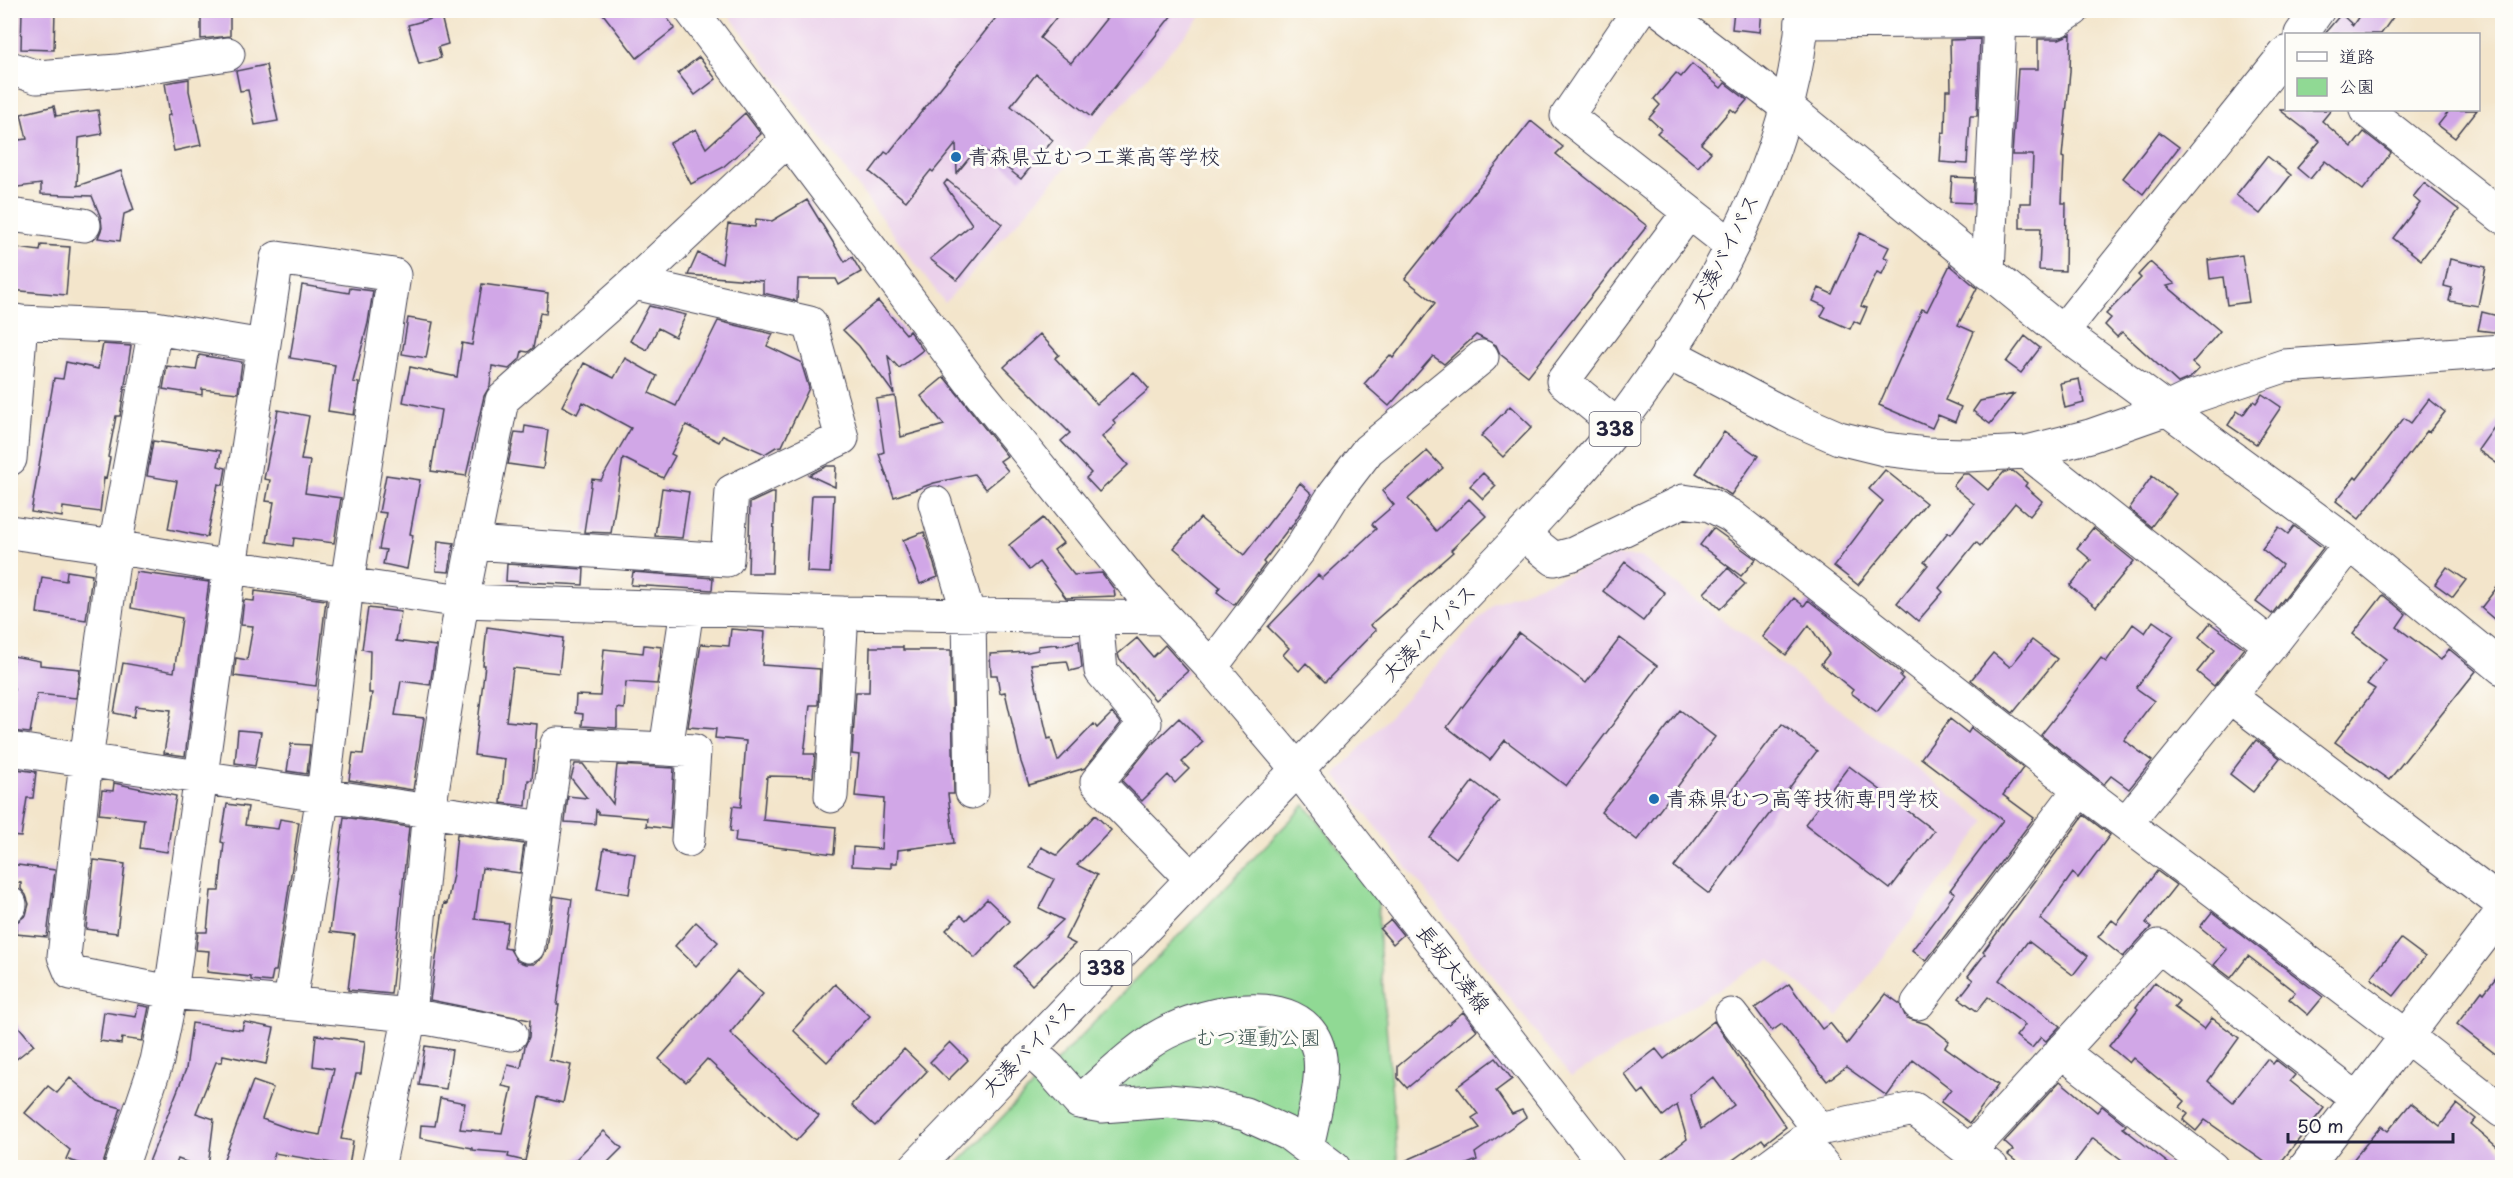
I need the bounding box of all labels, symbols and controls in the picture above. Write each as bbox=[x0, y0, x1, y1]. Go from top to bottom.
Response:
legend bbox=[2285, 33, 2480, 111]
text: 道路 bbox=[2339, 42, 2375, 69]
text: 公園 bbox=[2339, 72, 2375, 99]
place label: 青森県立むつ工業高等学校 bbox=[968, 139, 1220, 171]
marker: 青森県立むつ工業高等学校 bbox=[949, 150, 963, 164]
street label: 大湊バイパス bbox=[1680, 187, 1766, 313]
road number: 338 bbox=[1590, 412, 1640, 446]
street label: 大湊バイパス bbox=[1372, 575, 1483, 688]
place label: 青森県むつ高等技術専門学校 bbox=[1666, 781, 1939, 813]
marker: 青森県むつ高等技術専門学校 bbox=[1647, 792, 1661, 806]
street label: 長坂大湊線 bbox=[1410, 917, 1500, 1019]
road number: 338 bbox=[1080, 951, 1132, 985]
street label: 大湊バイパス bbox=[972, 990, 1083, 1103]
park label: むつ運動公園 bbox=[1195, 1020, 1321, 1052]
scale bar bbox=[2288, 1106, 2453, 1144]
text: 50 m bbox=[2297, 1112, 2344, 1139]

